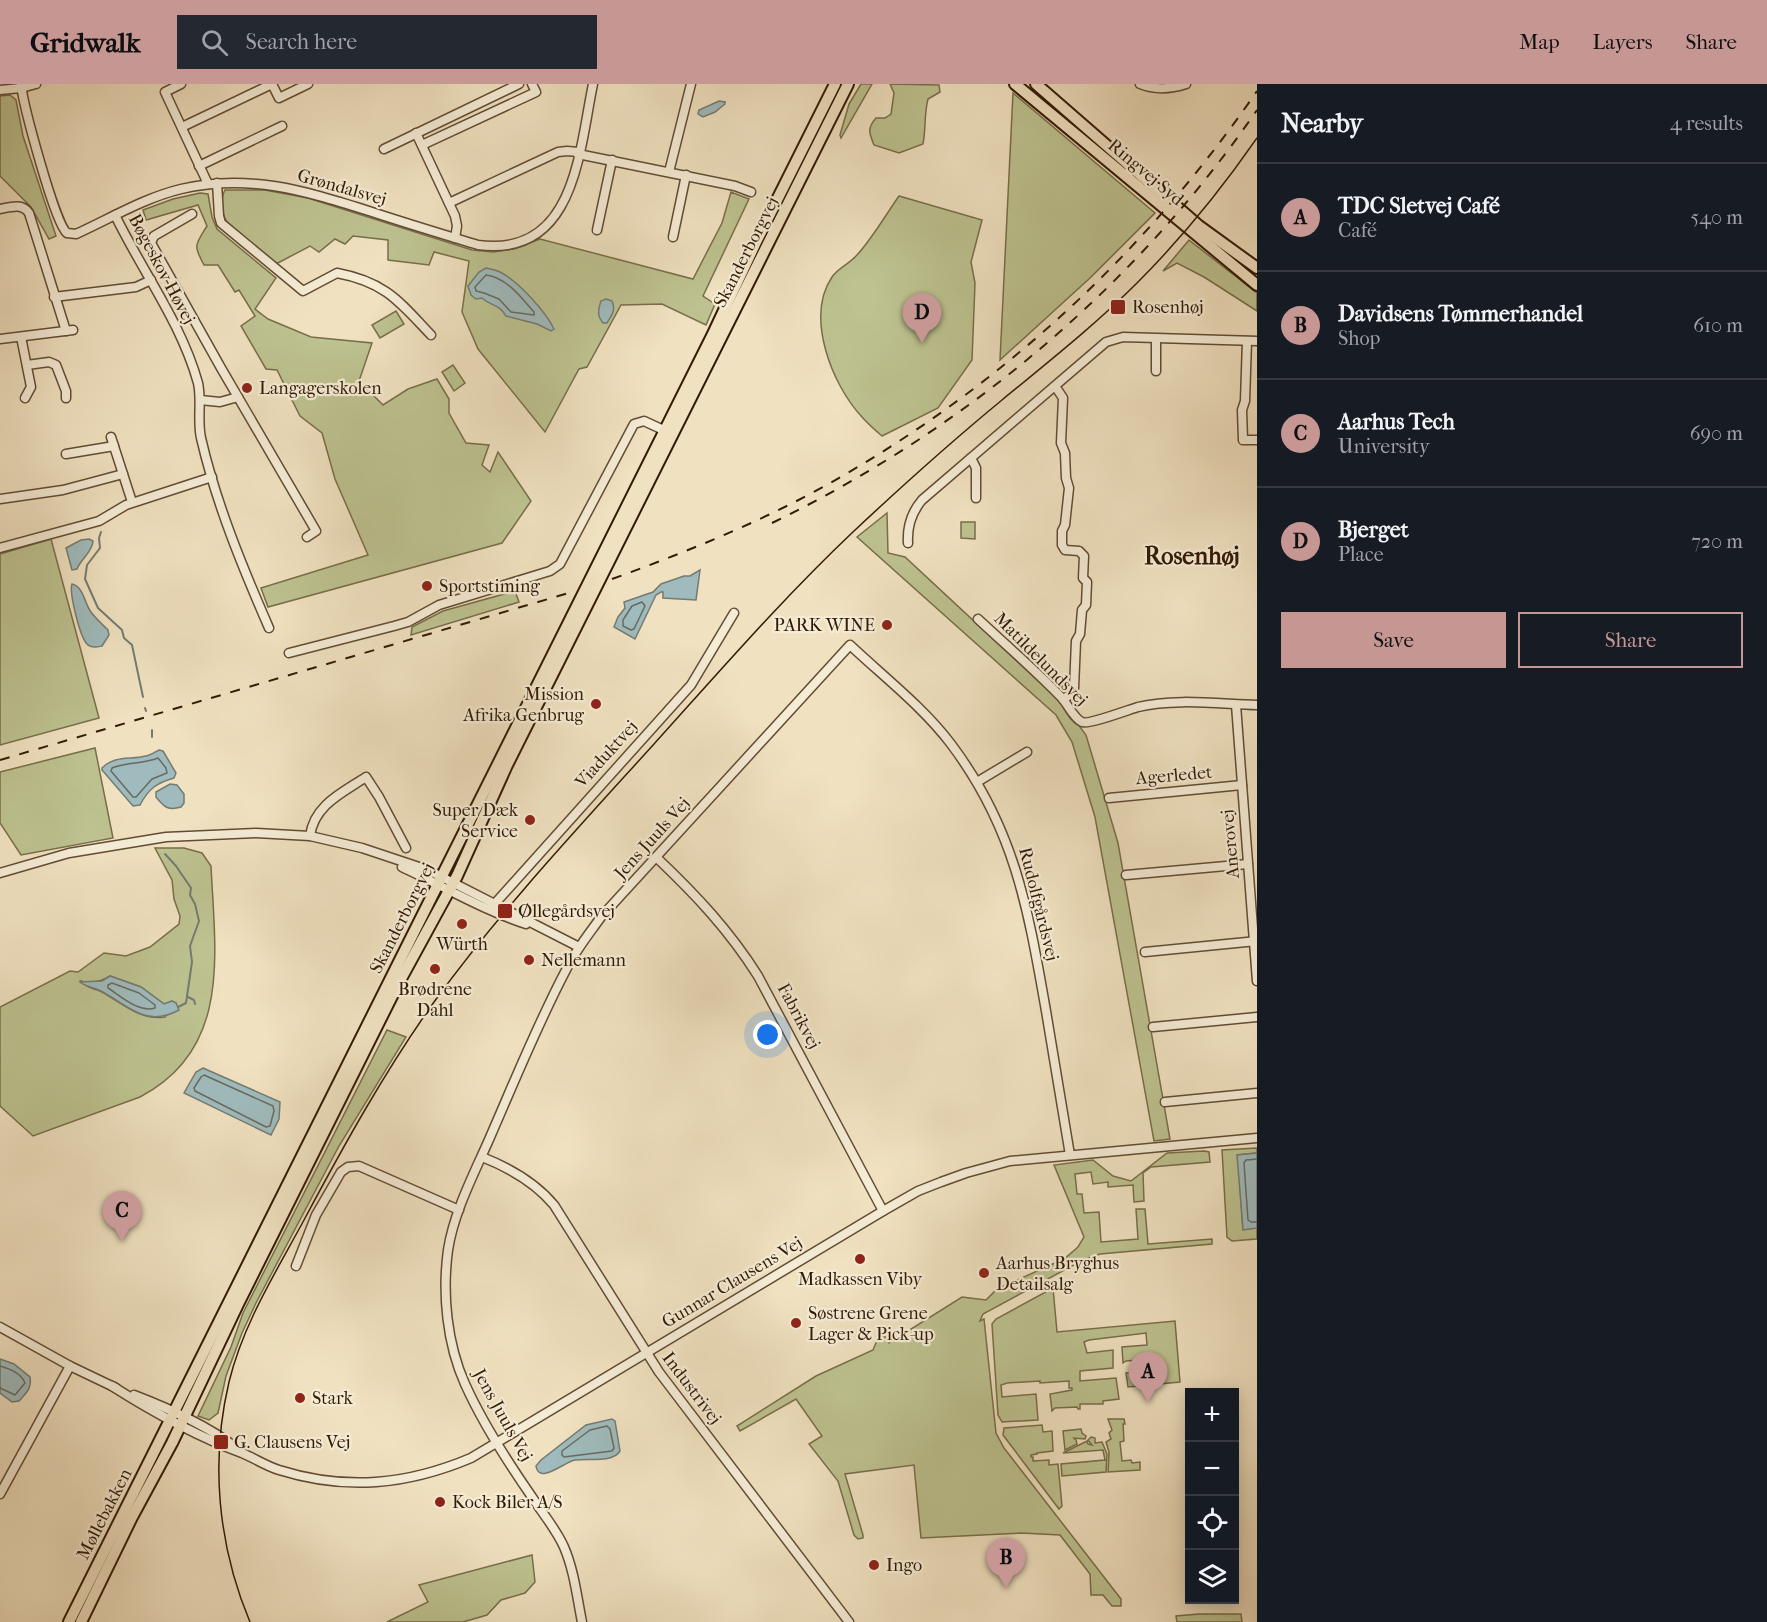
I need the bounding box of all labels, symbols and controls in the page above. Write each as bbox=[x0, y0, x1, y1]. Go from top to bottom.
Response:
search box bbox=[177, 15, 597, 69]
text: Gridwalk bbox=[30, 26, 141, 59]
icon: search bbox=[198, 26, 231, 59]
text: Search here bbox=[246, 29, 357, 55]
text: Map bbox=[1519, 30, 1560, 54]
text: Layers bbox=[1593, 30, 1652, 54]
text: Share bbox=[1685, 30, 1737, 54]
text: Nearby bbox=[1281, 108, 1363, 139]
text: 4 results bbox=[1670, 112, 1743, 135]
street label: Ringvej Syd bbox=[1104, 135, 1188, 210]
street label: Grøndalsvej bbox=[295, 165, 389, 210]
street label: Skanderborgvej bbox=[709, 193, 783, 311]
text: TDC Sletvej Café bbox=[1338, 193, 1500, 219]
text: A bbox=[1294, 206, 1307, 229]
text: 540 m bbox=[1691, 206, 1743, 229]
street label: Bøgeskov Høvej bbox=[124, 211, 199, 328]
text: Café bbox=[1338, 219, 1377, 242]
pin: D bbox=[902, 294, 942, 343]
place label: Rosenhøj bbox=[1132, 297, 1204, 318]
marker: Rosenhøj bbox=[1109, 298, 1127, 316]
text: Davidsens Tømmerhandel bbox=[1338, 301, 1583, 327]
text: B bbox=[1294, 314, 1307, 337]
text: 610 m bbox=[1693, 314, 1743, 337]
text: Shop bbox=[1338, 327, 1380, 350]
place label: Langagerskolen bbox=[259, 378, 382, 399]
marker: Langagerskolen bbox=[240, 381, 254, 395]
text: Aarhus Tech bbox=[1338, 409, 1455, 435]
text: C bbox=[1294, 422, 1307, 445]
text: 690 m bbox=[1690, 422, 1743, 445]
text: University bbox=[1338, 435, 1430, 458]
text: Bjerget bbox=[1338, 517, 1409, 543]
text: D bbox=[1293, 530, 1308, 553]
text: 720 m bbox=[1691, 530, 1743, 553]
district label: Rosenhøj bbox=[1144, 542, 1240, 570]
text: Place bbox=[1338, 543, 1384, 566]
place label: Sportstiming bbox=[439, 576, 540, 597]
marker: Sportstiming bbox=[420, 579, 434, 593]
street label: Matildelundsvej bbox=[989, 608, 1092, 711]
button: Save bbox=[1281, 612, 1506, 668]
button: Share bbox=[1518, 612, 1743, 668]
place label: PARK WINE bbox=[774, 615, 875, 636]
marker: PARK WINE bbox=[880, 618, 894, 632]
place label: Mission Afrika Genbrug bbox=[462, 684, 585, 726]
marker: Mission Afrika Genbrug bbox=[589, 697, 603, 711]
street label: Viaduktvej bbox=[570, 716, 642, 793]
street label: Agerledet bbox=[1134, 762, 1214, 789]
street label: Jens Juuls Vej bbox=[609, 793, 695, 885]
place label: Super Dæk Service bbox=[433, 800, 519, 842]
street label: Anerovej bbox=[1217, 808, 1244, 880]
marker: Super Dæk Service bbox=[523, 813, 537, 827]
street label: Rudolfgårdsvej bbox=[1014, 845, 1063, 963]
street label: Skanderborgvej bbox=[365, 859, 439, 977]
place label: Øllegårdsvej bbox=[518, 901, 615, 922]
marker: Øllegårdsvej bbox=[496, 902, 514, 920]
marker: Würth bbox=[455, 917, 469, 931]
place label: Würth bbox=[435, 934, 488, 955]
place label: Nellemann bbox=[541, 950, 627, 971]
marker: Nellemann bbox=[522, 953, 536, 967]
marker: Brødrene Dahl bbox=[428, 962, 442, 976]
place label: Brødrene Dahl bbox=[398, 979, 472, 1021]
street label: Fabrikvej bbox=[772, 980, 825, 1053]
your location bbox=[753, 1020, 782, 1049]
pin: C bbox=[102, 1192, 142, 1241]
street label: Gunnar Clausens Vej bbox=[658, 1232, 806, 1333]
marker: Madkassen Viby bbox=[853, 1252, 867, 1266]
place label: Aarhus Bryghus Detailsalg bbox=[995, 1253, 1119, 1295]
marker: Aarhus Bryghus Detailsalg bbox=[977, 1266, 991, 1280]
place label: Madkassen Viby bbox=[798, 1269, 923, 1290]
place label: Søstrene Grene Lager & Pick-up bbox=[808, 1303, 934, 1345]
marker: Søstrene Grene Lager & Pick-up bbox=[789, 1316, 803, 1330]
street label: Industrivej bbox=[658, 1348, 726, 1429]
pin: A bbox=[1128, 1352, 1168, 1402]
street label: Jens Juuls Vej bbox=[468, 1363, 537, 1465]
place label: Stark bbox=[312, 1388, 354, 1409]
map controls bbox=[1185, 1388, 1239, 1604]
button: + bbox=[1185, 1388, 1239, 1442]
marker: Stark bbox=[293, 1391, 307, 1405]
place label: G. Clausens Vej bbox=[234, 1432, 350, 1453]
marker: G. Clausens Vej bbox=[212, 1433, 230, 1451]
button: − bbox=[1185, 1442, 1239, 1496]
street label: Møllebakken bbox=[73, 1465, 137, 1563]
place label: Kock Biler A/S bbox=[452, 1492, 563, 1513]
marker: Kock Biler A/S bbox=[433, 1495, 447, 1509]
button: locate bbox=[1185, 1496, 1239, 1550]
pin: B bbox=[986, 1538, 1026, 1588]
button: layers bbox=[1185, 1550, 1239, 1604]
place label: Ingo bbox=[886, 1555, 922, 1576]
marker: Ingo bbox=[867, 1558, 881, 1572]

